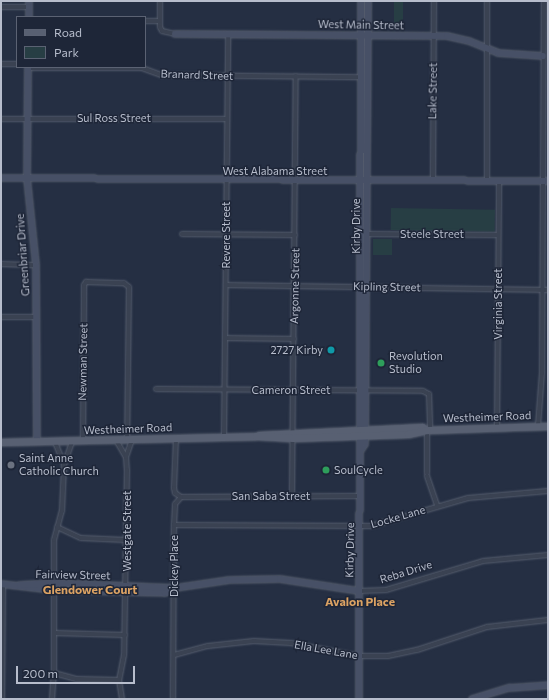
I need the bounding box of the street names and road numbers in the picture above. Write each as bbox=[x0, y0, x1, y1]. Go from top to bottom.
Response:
street label: West Main Street bbox=[318, 18, 404, 32]
street label: Lake Street bbox=[426, 63, 440, 119]
street label: Branard Street bbox=[160, 67, 234, 83]
street label: Sul Ross Street bbox=[77, 111, 151, 125]
street label: West Alabama Street bbox=[223, 164, 327, 178]
street label: Kirby Drive bbox=[349, 198, 363, 254]
street label: Revere Street bbox=[219, 201, 233, 269]
street label: Greenbriar Drive bbox=[14, 213, 32, 297]
street label: Steele Street bbox=[400, 227, 464, 241]
street label: Argonne Street bbox=[288, 248, 302, 324]
street label: Virginia Street bbox=[491, 268, 505, 340]
street label: Kipling Street bbox=[353, 280, 421, 294]
street label: Newman Street bbox=[76, 323, 90, 401]
street label: Cameron Street bbox=[252, 383, 330, 397]
street label: Westheimer Road bbox=[443, 409, 531, 425]
street label: Westheimer Road bbox=[84, 421, 172, 437]
street label: San Saba Street bbox=[232, 489, 310, 503]
street label: Westgate Street bbox=[120, 491, 134, 571]
street label: Locke Lane bbox=[369, 503, 427, 531]
street label: Kirby Drive bbox=[343, 522, 357, 578]
street label: Dickey Place bbox=[167, 535, 181, 597]
street label: Reba Drive bbox=[378, 558, 434, 586]
street label: Fairview Street bbox=[35, 568, 111, 582]
street label: Ella Lee Lane bbox=[293, 638, 359, 662]

